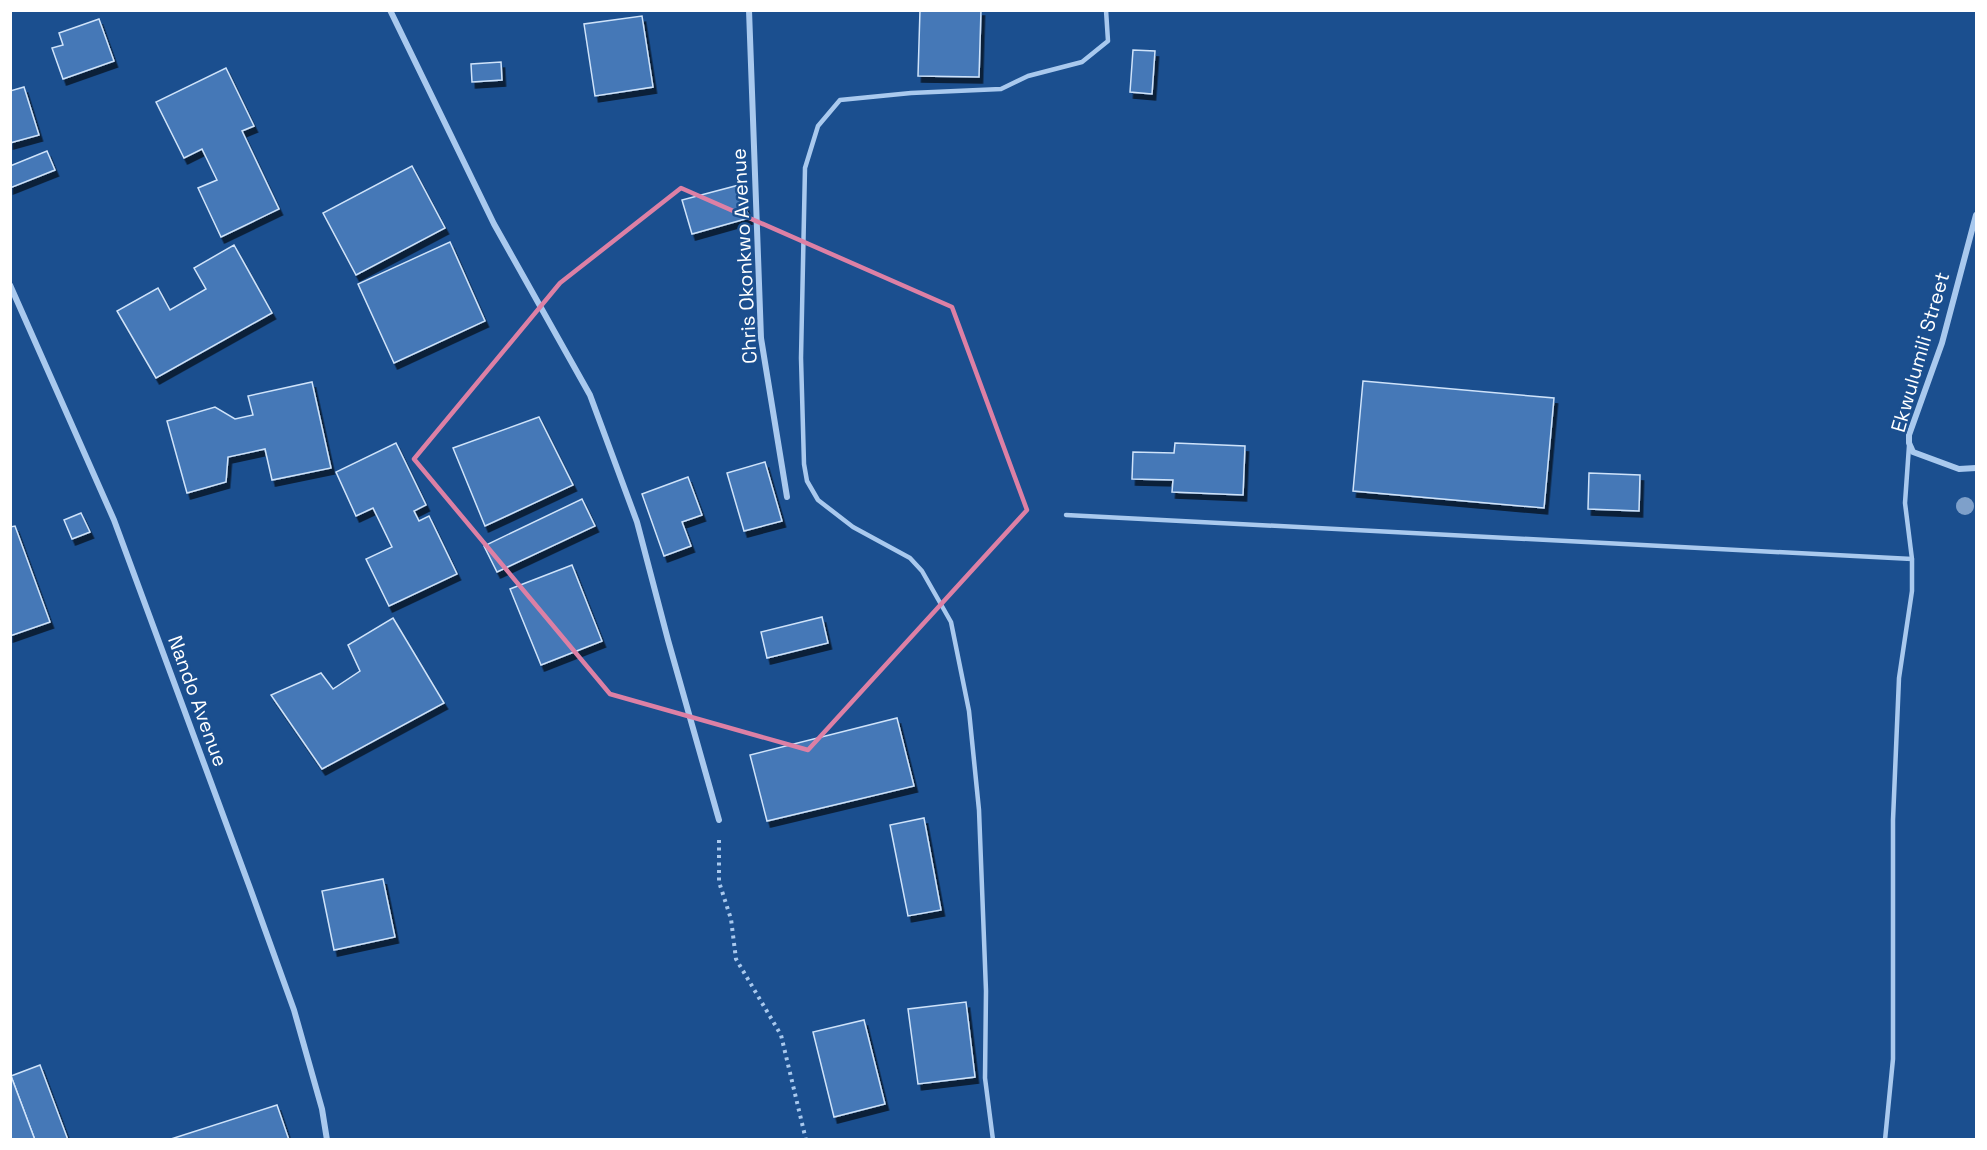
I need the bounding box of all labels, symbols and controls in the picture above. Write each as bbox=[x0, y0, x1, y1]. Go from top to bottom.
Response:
street label: Chris Okonkwo Avenue bbox=[725, 148, 763, 364]
street label: Ekwulumili Street bbox=[1885, 269, 1955, 435]
street label: Nando Avenue bbox=[162, 632, 234, 770]

